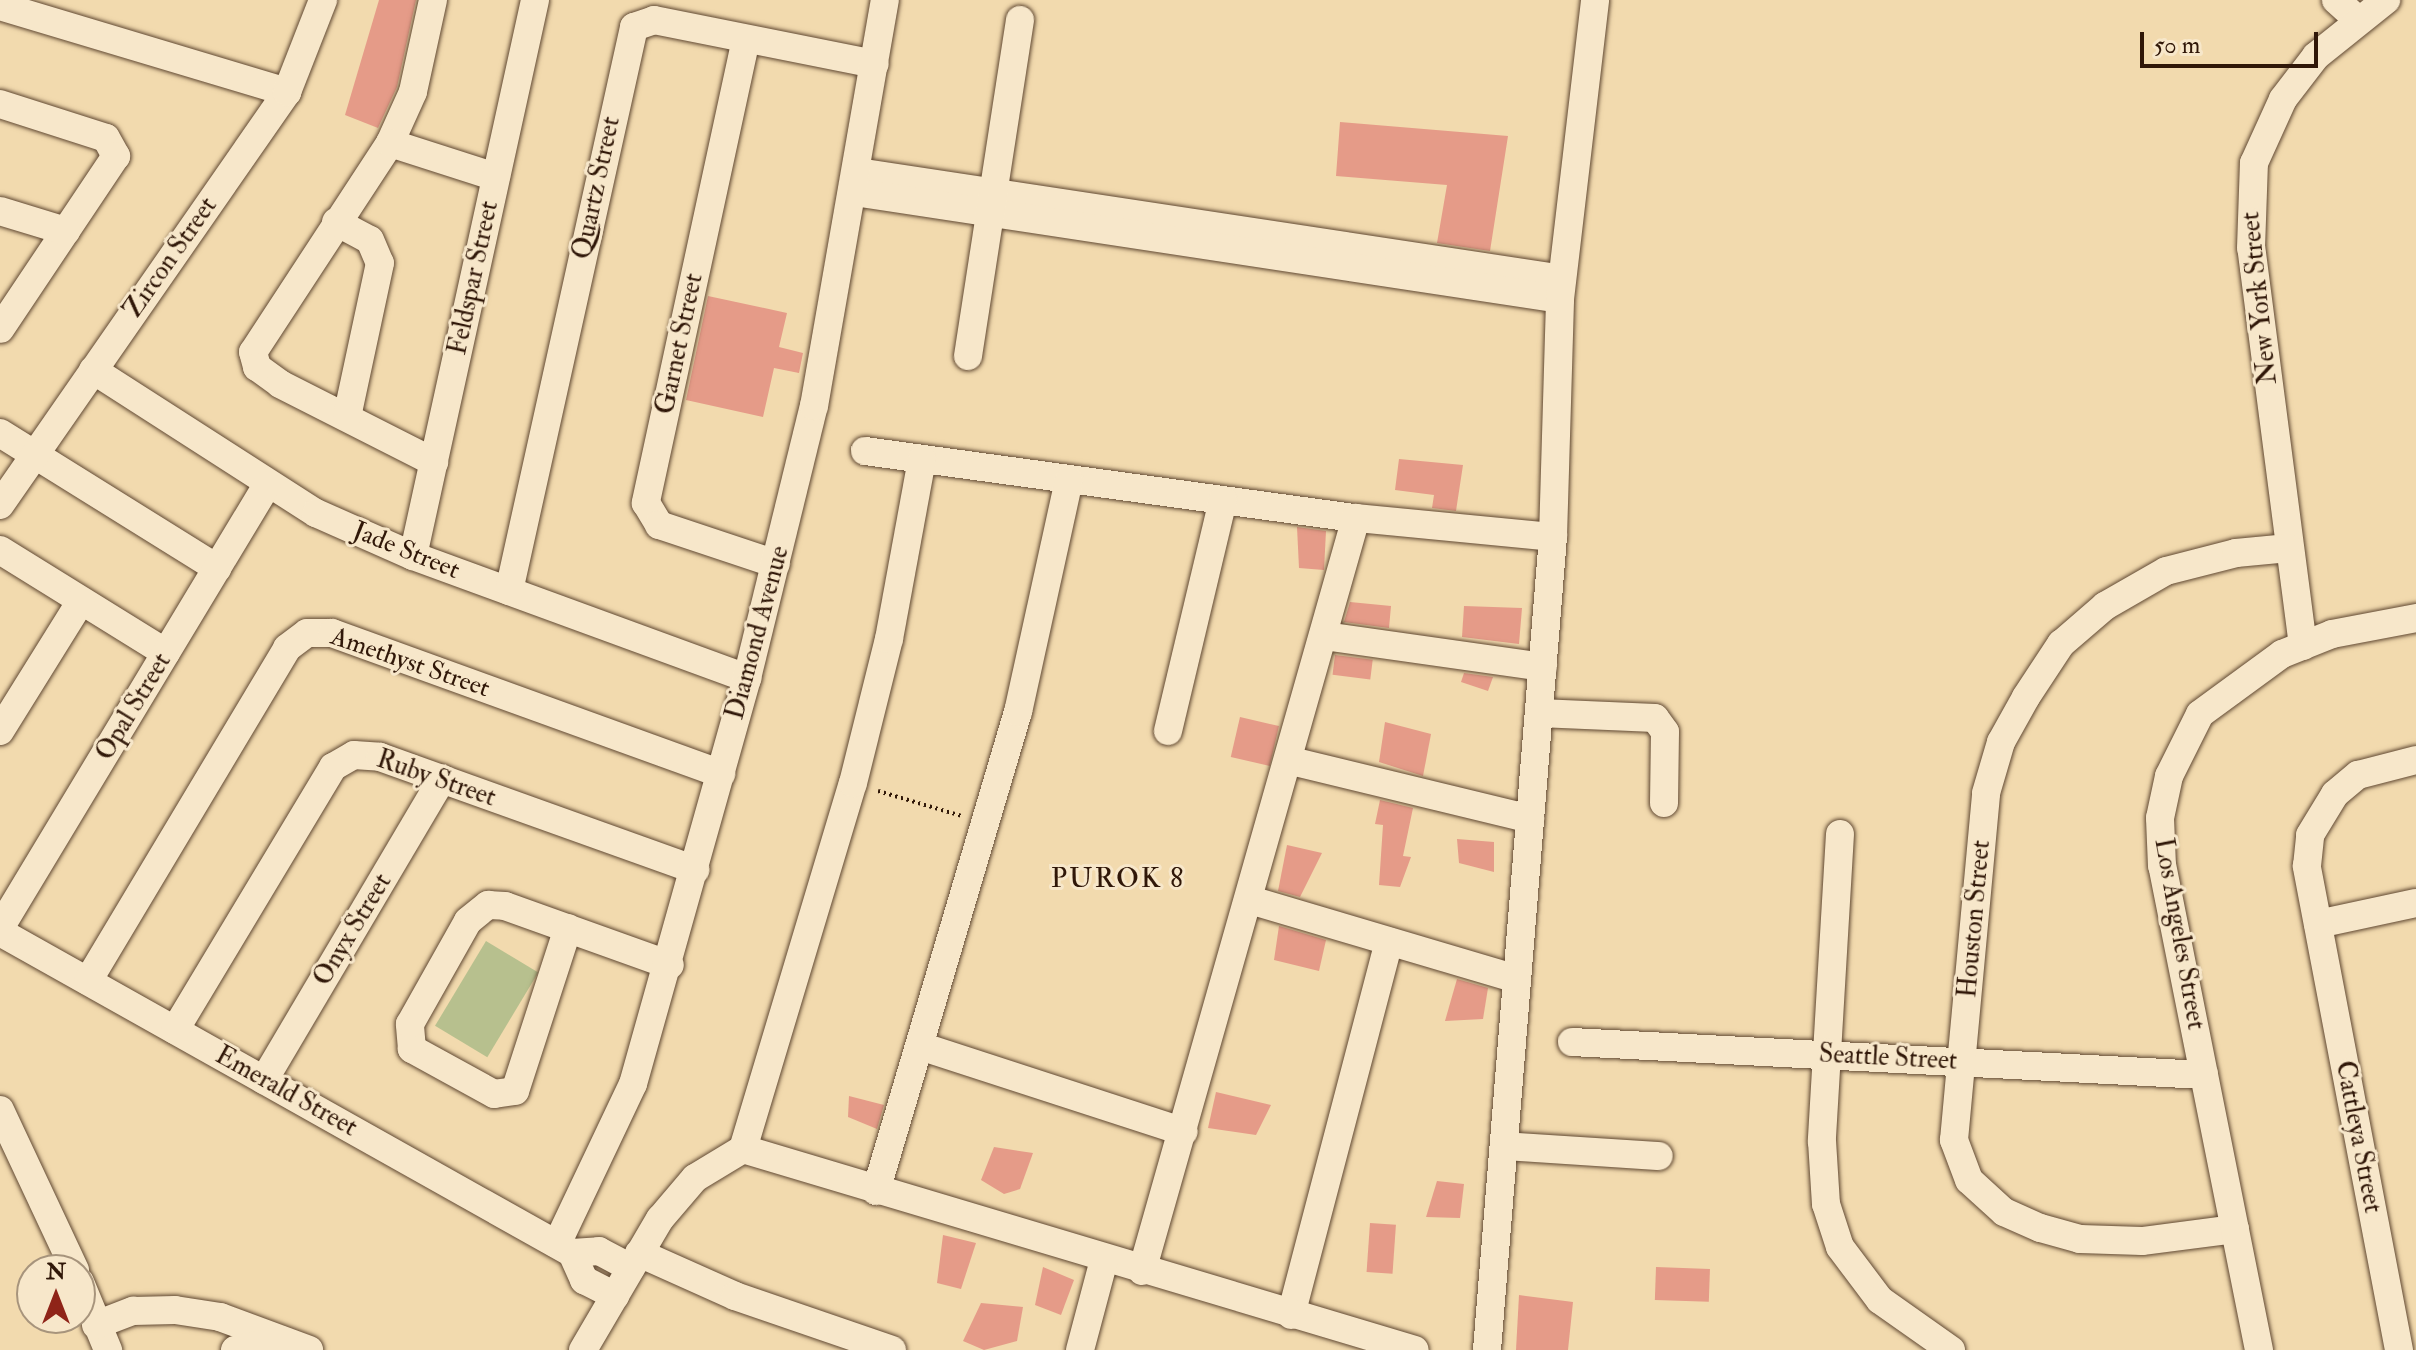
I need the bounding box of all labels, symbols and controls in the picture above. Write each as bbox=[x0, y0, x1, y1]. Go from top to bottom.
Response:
scale bar bbox=[2144, 16, 2322, 66]
text: 50 m bbox=[2154, 30, 2200, 61]
street label: Quartz Street bbox=[567, 114, 627, 262]
street label: Zircon Street bbox=[118, 192, 224, 324]
street label: Feldspar Street bbox=[442, 198, 506, 358]
street label: New York Street bbox=[2235, 210, 2285, 386]
street label: Garnet Street bbox=[650, 271, 710, 417]
street label: Jade Street bbox=[348, 515, 464, 587]
street label: Diamond Avenue bbox=[720, 543, 796, 723]
street label: Amethyst Street bbox=[326, 621, 494, 705]
street label: Opal Street bbox=[90, 648, 178, 766]
street label: Ruby Street bbox=[372, 744, 500, 814]
street label: Los Angeles Street bbox=[2147, 836, 2211, 1032]
street label: Houston Street bbox=[1953, 839, 1997, 999]
district label: PUROK 8 bbox=[1051, 862, 1185, 896]
street label: Onyx Street bbox=[307, 868, 399, 992]
street label: Seattle Street bbox=[1818, 1039, 1958, 1077]
street label: Emerald Street bbox=[210, 1040, 362, 1144]
street label: Cattleya Street bbox=[2328, 1058, 2388, 1216]
north arrow bbox=[16, 1254, 96, 1334]
text: N bbox=[46, 1258, 66, 1286]

